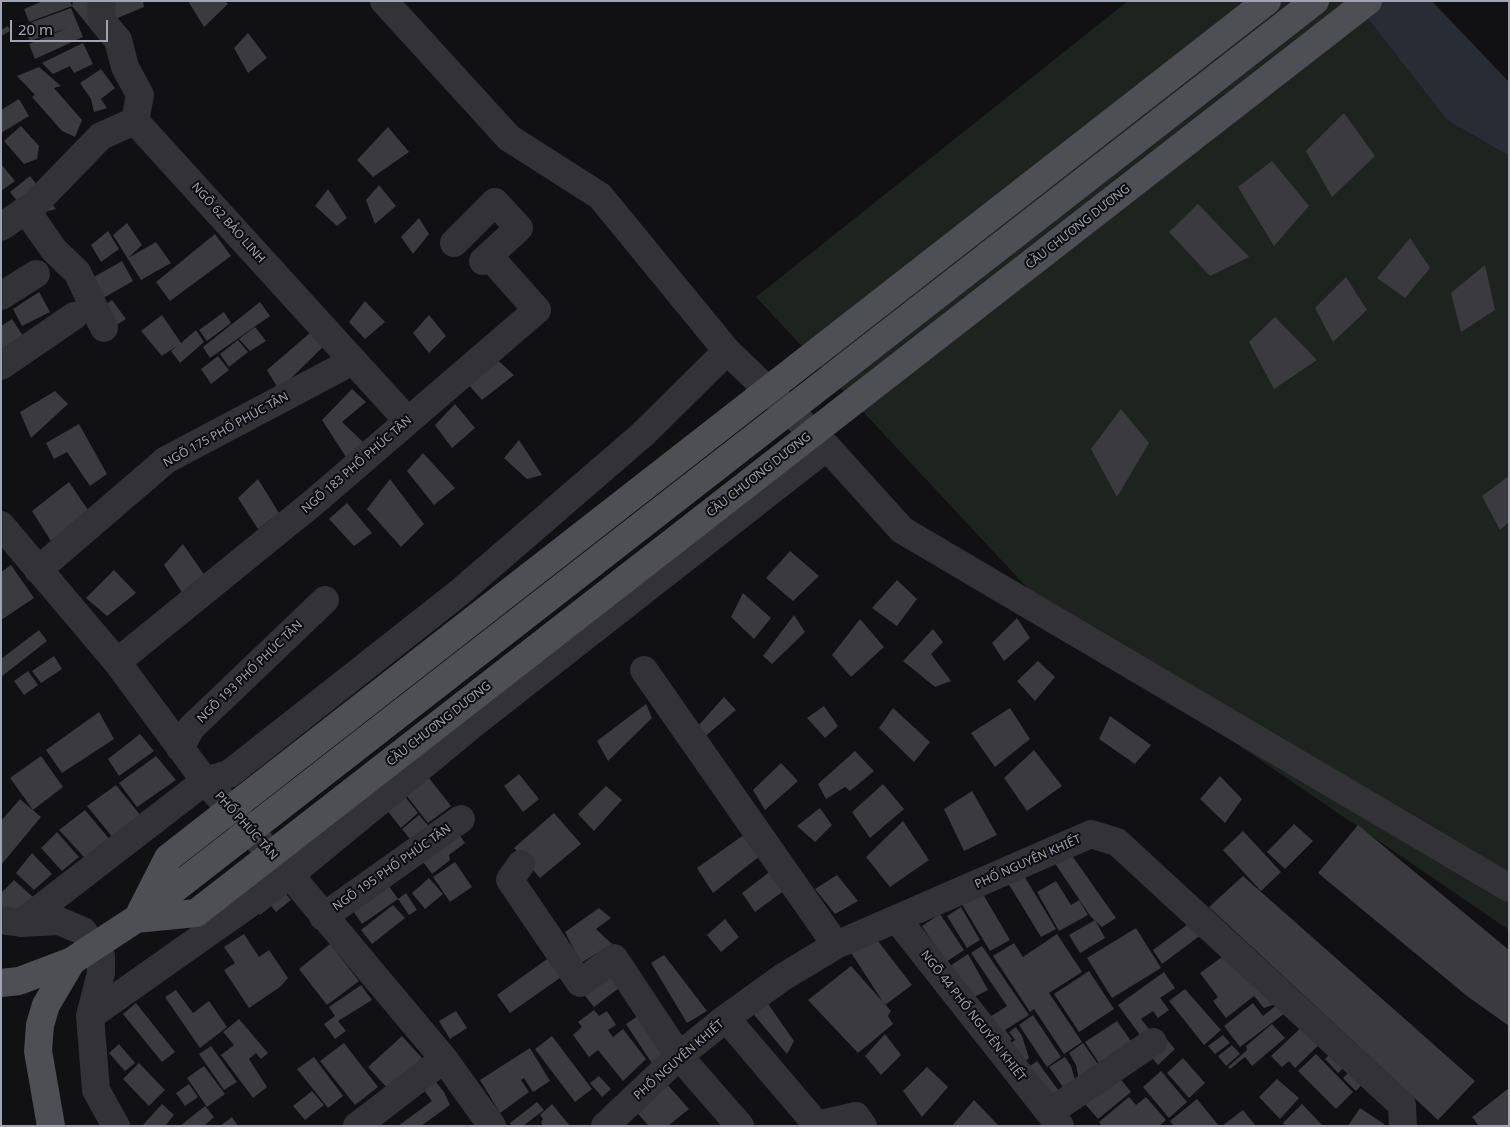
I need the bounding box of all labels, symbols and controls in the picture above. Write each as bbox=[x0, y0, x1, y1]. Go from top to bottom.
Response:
scale bar bbox=[12, 10, 110, 42]
text: 20 m bbox=[18, 19, 53, 39]
street label: NGÕ 62 BẢO LINH bbox=[188, 180, 268, 266]
street label: CẦU CHƯƠNG DƯƠNG bbox=[1023, 182, 1133, 272]
street label: NGÕ 175 PHỐ PHÚC TÂN bbox=[161, 390, 291, 470]
street label: NGÕ 183 PHỐ PHÚC TÂN bbox=[299, 413, 415, 517]
street label: CẦU CHƯƠNG DƯƠNG bbox=[704, 430, 814, 520]
street label: NGÕ 193 PHỐ PHÚC TÂN bbox=[194, 618, 306, 726]
street label: CẦU CHƯƠNG DƯƠNG bbox=[384, 679, 494, 769]
street label: PHỐ PHÚC TÂN bbox=[212, 789, 280, 863]
street label: NGÕ 195 PHỐ PHÚC TÂN bbox=[330, 822, 454, 914]
street label: PHỐ NGUYÊN KHIẾT bbox=[973, 832, 1083, 892]
street label: NGÕ 44 PHỐ NGUYÊN KHIẾT bbox=[917, 948, 1029, 1084]
street label: PHỐ NGUYÊN KHIẾT bbox=[631, 1017, 727, 1103]

